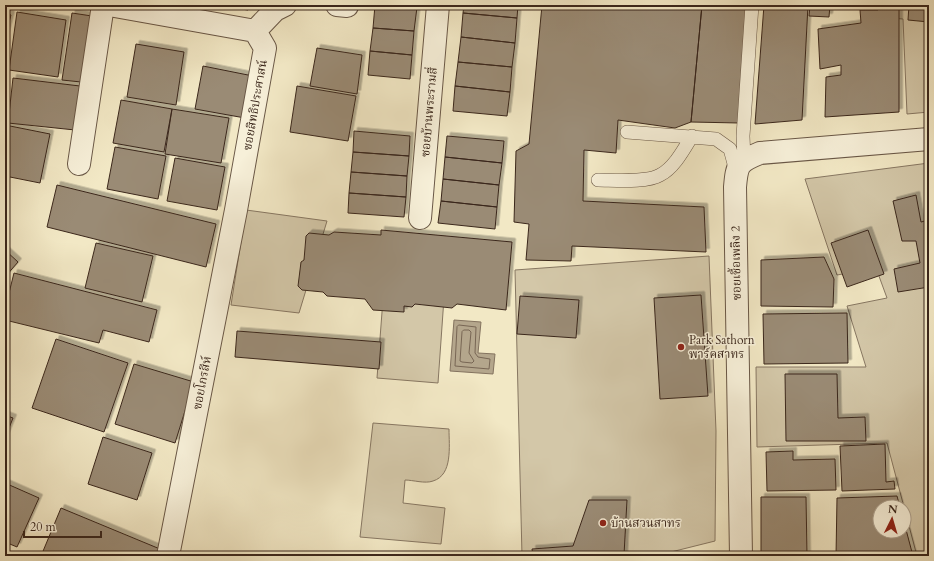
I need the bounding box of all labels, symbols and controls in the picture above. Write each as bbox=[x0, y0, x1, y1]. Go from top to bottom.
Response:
street label: ซอยสิทธิประศาสน์ bbox=[239, 58, 271, 152]
street label: ซอยบ้านพระรามสี่ bbox=[416, 66, 441, 158]
street label: ซอยเชื้อเพลิง 2 bbox=[726, 225, 745, 301]
place label: Park Sathorn พาร์คสาทร bbox=[689, 332, 755, 362]
marker: Park Sathorn พาร์คสาทร bbox=[676, 342, 686, 352]
street label: ฃอยโกรสีห์ bbox=[188, 355, 215, 411]
north arrow bbox=[872, 499, 912, 539]
text: N bbox=[887, 502, 899, 517]
scale bar bbox=[24, 513, 101, 539]
place label: บ้านสวนสาทร bbox=[611, 515, 681, 531]
marker: บ้านสวนสาทร bbox=[598, 518, 608, 528]
text: 20 m bbox=[30, 519, 57, 535]

